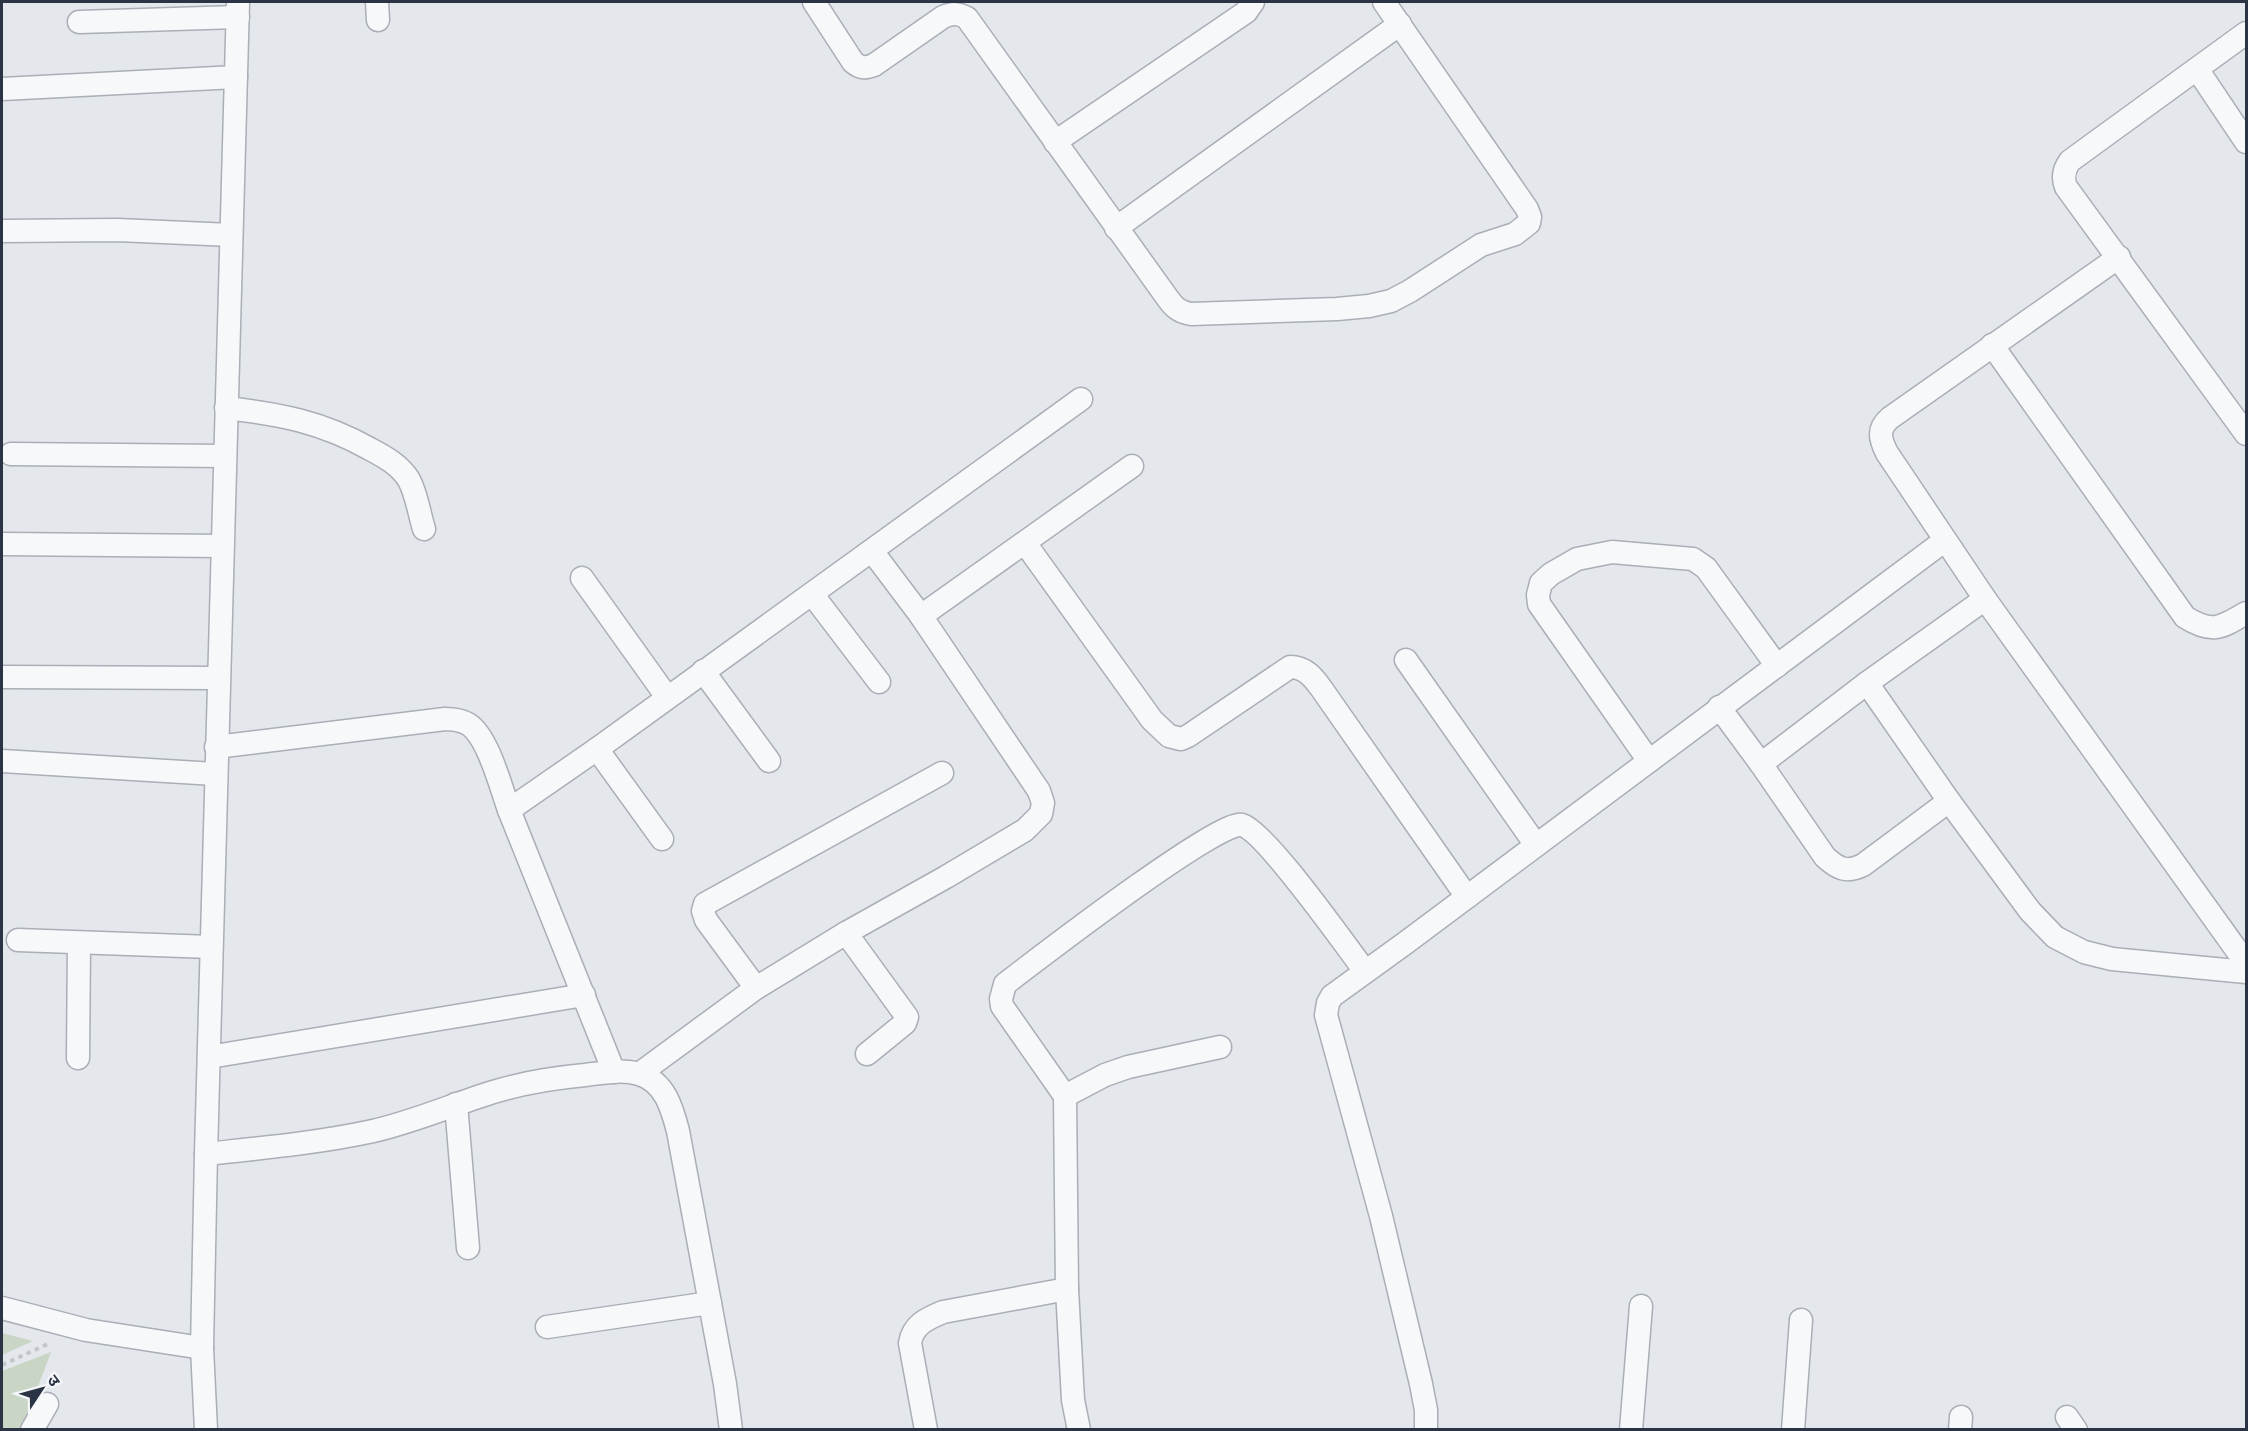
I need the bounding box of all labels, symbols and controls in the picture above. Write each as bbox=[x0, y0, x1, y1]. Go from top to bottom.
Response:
north arrow bbox=[12, 1359, 72, 1419]
text: उ bbox=[43, 1371, 65, 1390]

